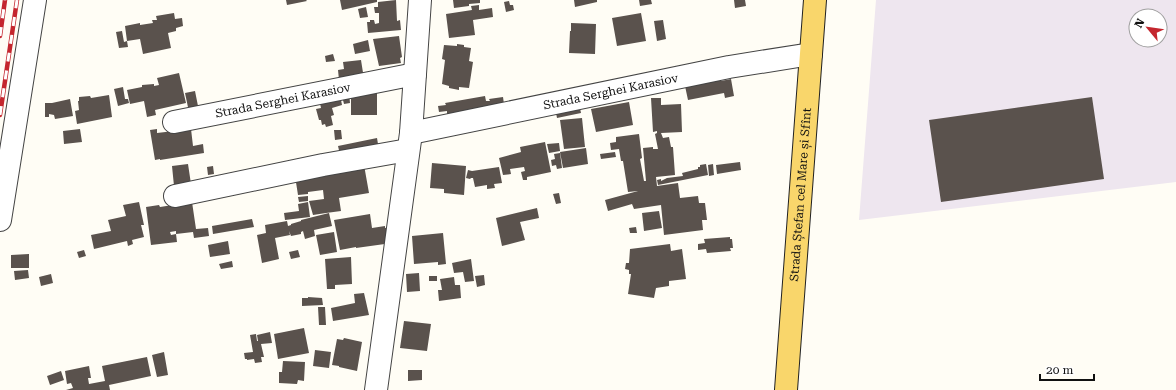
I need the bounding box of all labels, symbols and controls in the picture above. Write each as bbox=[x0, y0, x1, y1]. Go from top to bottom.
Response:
north arrow bbox=[1128, 8, 1168, 48]
text: N bbox=[1132, 16, 1148, 30]
street label: Strada Serghei Karasiov bbox=[542, 71, 680, 112]
street label: Strada Serghei Karasiov bbox=[214, 80, 352, 121]
street label: Strada Ștefan cel Mare și Sfînt bbox=[787, 107, 814, 282]
scale bar bbox=[1040, 356, 1094, 382]
text: 20 m bbox=[1046, 363, 1073, 377]

